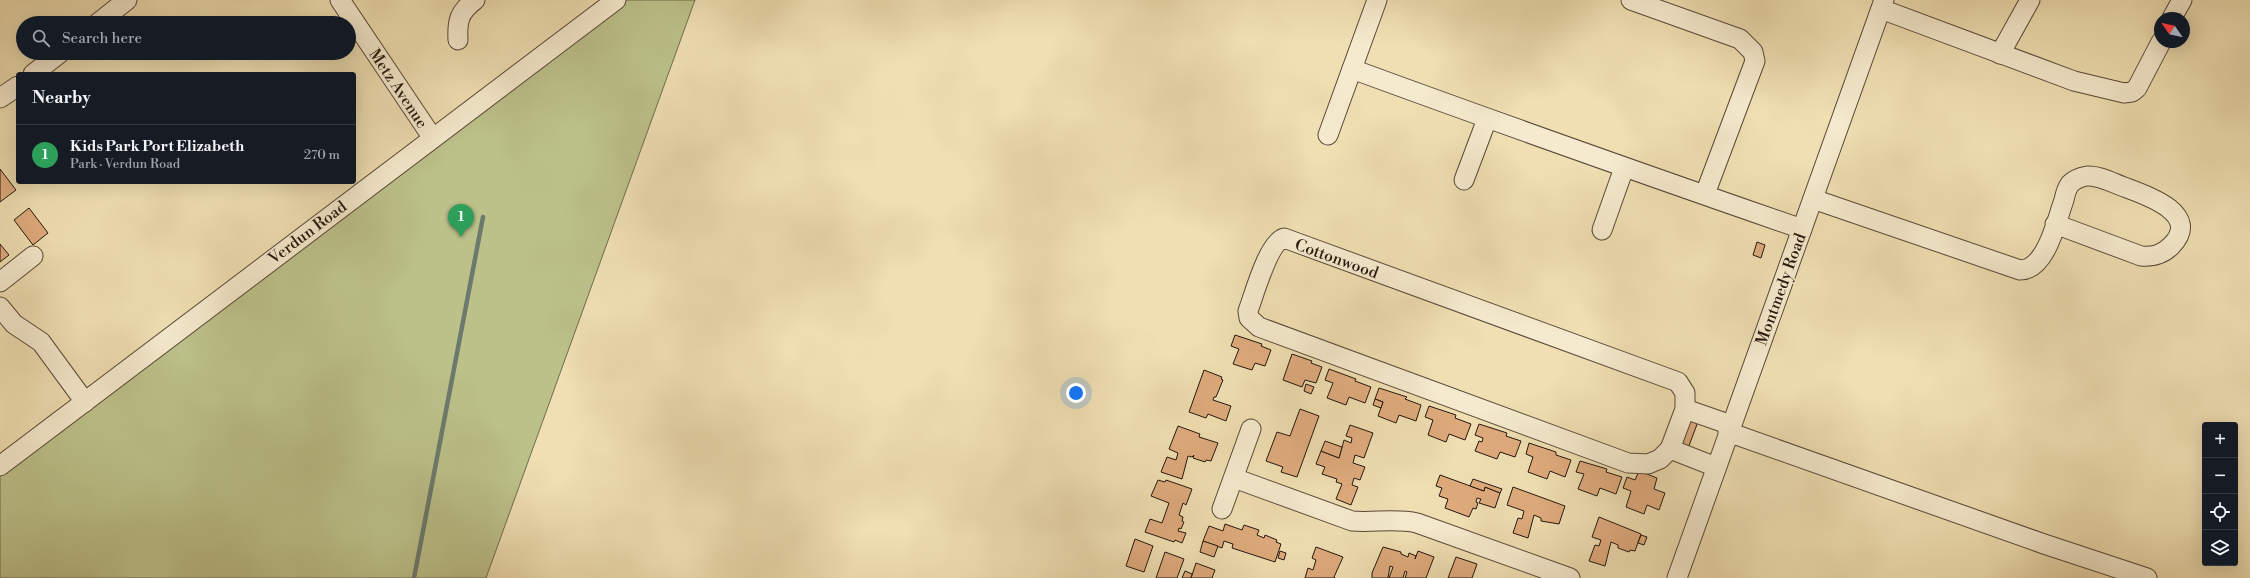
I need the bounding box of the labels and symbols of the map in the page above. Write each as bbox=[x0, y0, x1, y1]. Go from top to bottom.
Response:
north arrow bbox=[2154, 12, 2190, 48]
street label: Metz Avenue bbox=[364, 45, 432, 132]
street label: Verdun Road bbox=[264, 197, 351, 269]
pin: 1 bbox=[448, 204, 474, 237]
street label: Montmedy Road bbox=[1751, 231, 1810, 348]
street label: Cottonwood bbox=[1292, 235, 1381, 283]
your location bbox=[1066, 383, 1086, 403]

